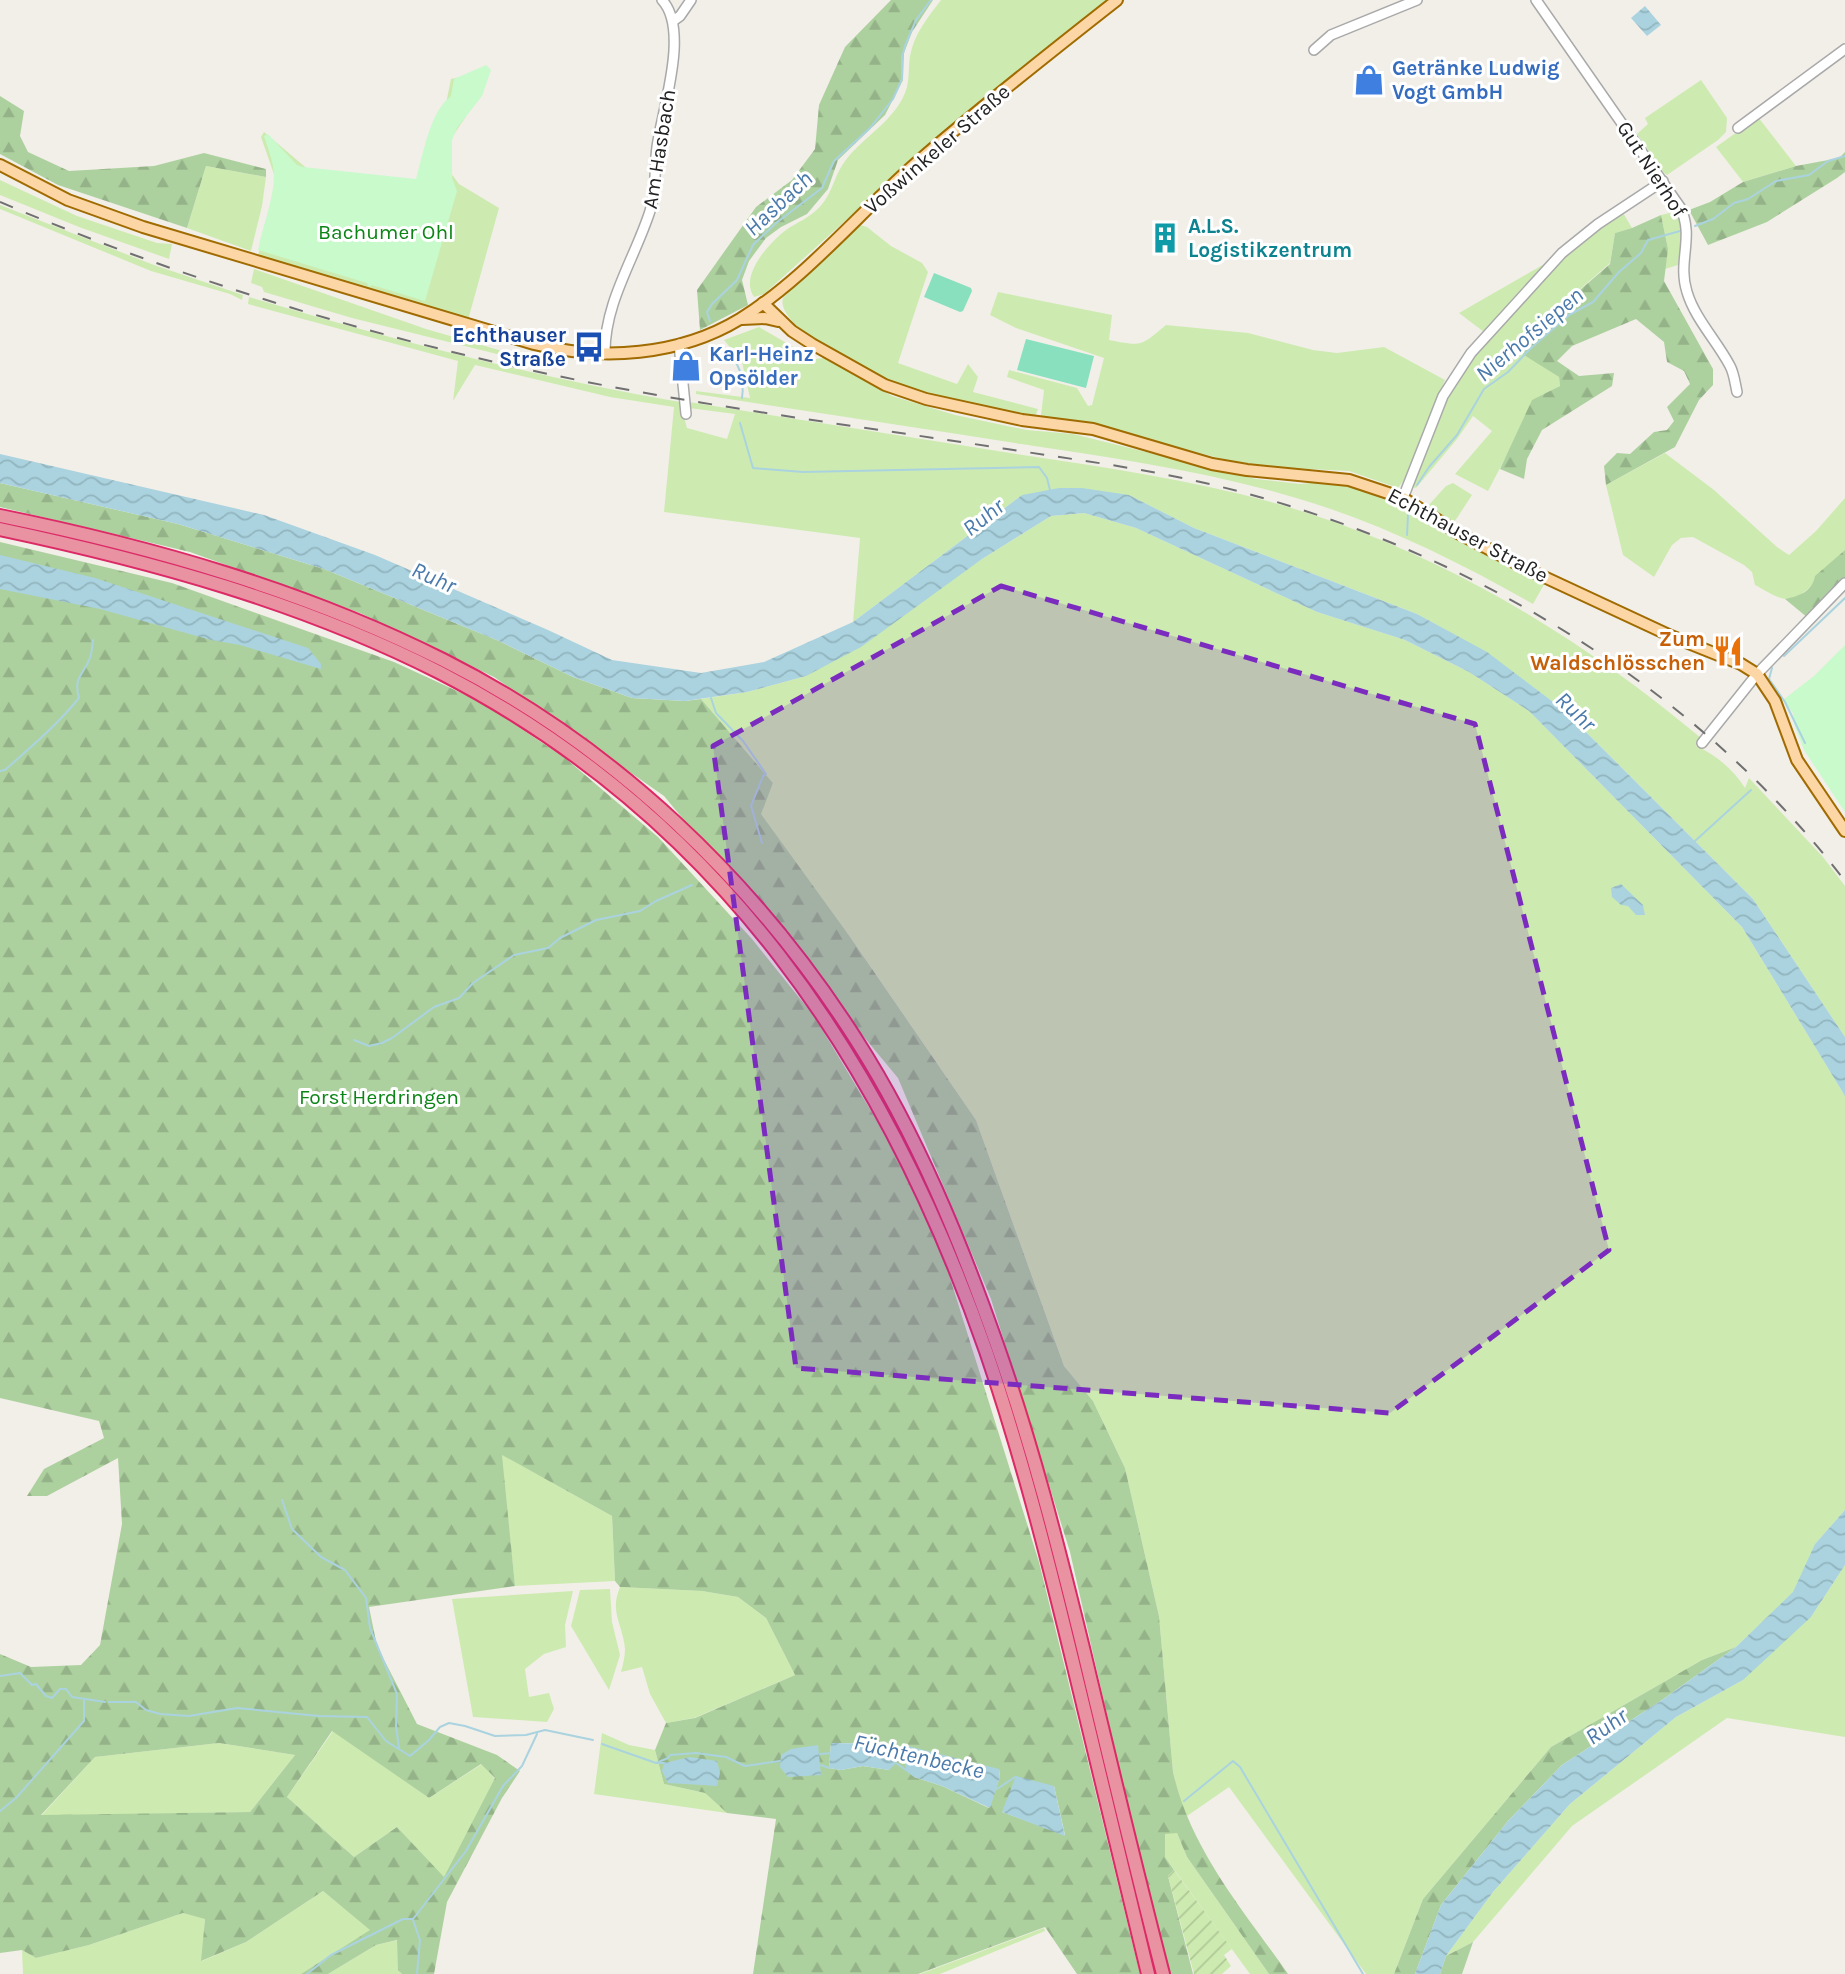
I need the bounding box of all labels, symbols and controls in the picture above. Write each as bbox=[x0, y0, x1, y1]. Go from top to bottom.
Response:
place label: Getränke Ludwig Vogt GmbH bbox=[1392, 56, 1560, 104]
shop icon: Getränke Ludwig Vogt GmbH bbox=[1352, 63, 1386, 97]
street label: Voßwinkeler Straße bbox=[859, 79, 1015, 219]
street label: Am Hasbach bbox=[638, 87, 680, 211]
street label: Gut Nierhof bbox=[1612, 117, 1692, 222]
water label: Hasbach bbox=[739, 165, 818, 242]
place label: A.L.S. Logistikzentrum bbox=[1188, 214, 1352, 262]
park label: Bachumer Ohl bbox=[318, 220, 454, 244]
building icon: A.L.S. Logistikzentrum bbox=[1148, 221, 1182, 255]
water label: Nierhofsiepen bbox=[1470, 281, 1589, 387]
place label: Echthauser Straße bbox=[452, 323, 567, 371]
bus stop icon: Echthauser Straße bbox=[572, 330, 606, 364]
place label: Karl-Heinz Opsölder bbox=[709, 342, 814, 390]
shop icon: Karl-Heinz Opsölder bbox=[669, 349, 703, 383]
street label: Echthauser Straße bbox=[1384, 483, 1552, 587]
water label: Ruhr bbox=[957, 492, 1010, 542]
water label: Ruhr bbox=[407, 556, 461, 600]
place label: Zum Waldschlösschen bbox=[1530, 627, 1705, 675]
restaurant icon: Zum Waldschlösschen bbox=[1711, 634, 1745, 668]
water label: Ruhr bbox=[1550, 686, 1602, 738]
park label: Forst Herdringen bbox=[299, 1085, 459, 1109]
water label: Ruhr bbox=[1580, 1702, 1634, 1751]
water label: Füchtenbecke bbox=[851, 1728, 987, 1785]

